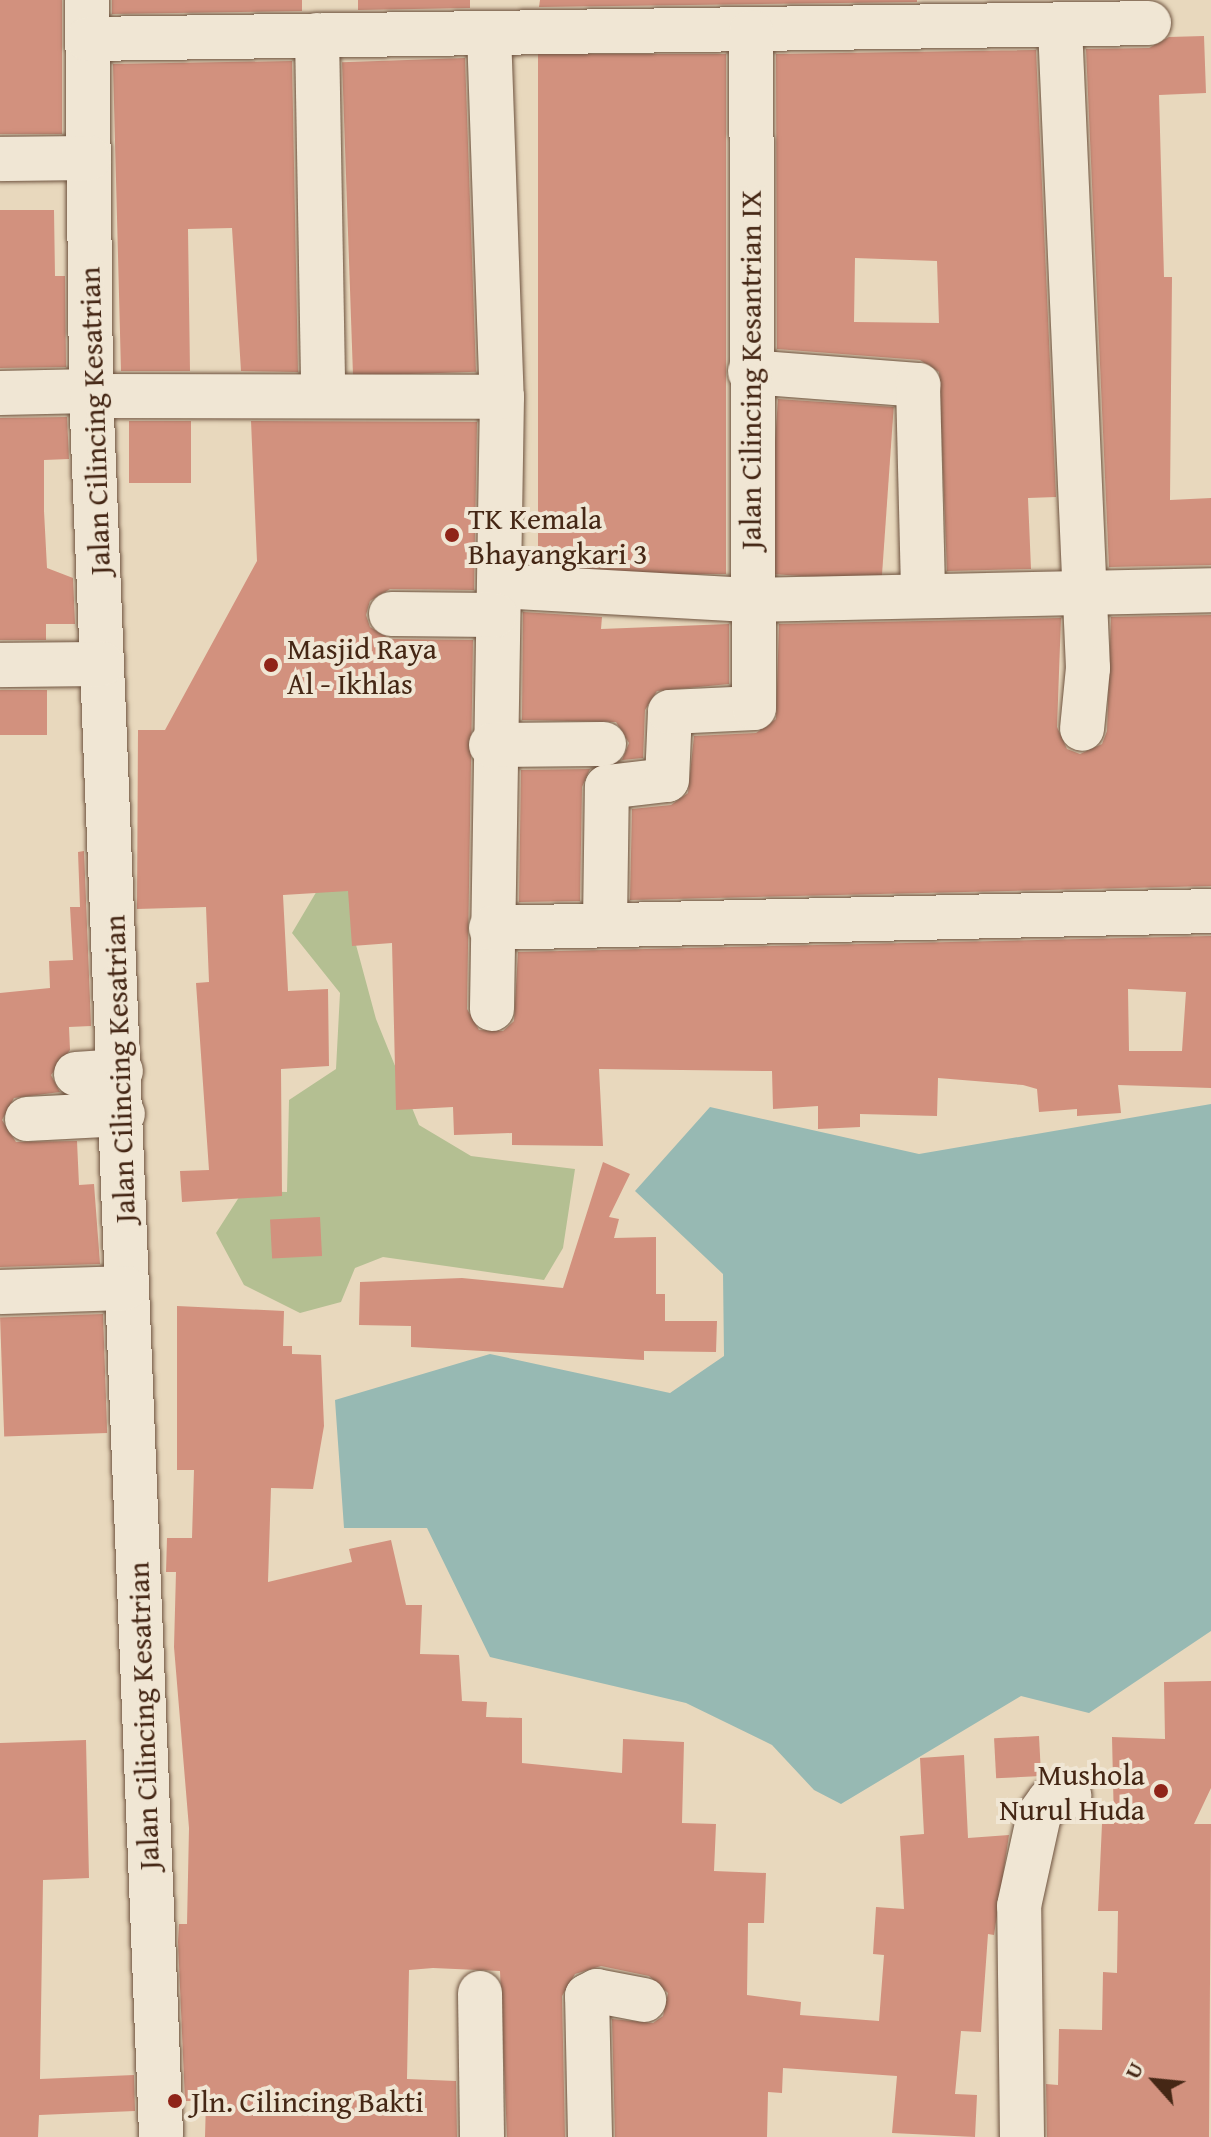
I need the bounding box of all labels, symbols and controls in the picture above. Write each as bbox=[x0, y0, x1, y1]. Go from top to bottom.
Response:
street label: Jalan Cilincing Kesantrian IX bbox=[732, 190, 768, 550]
street label: Jalan Cilincing Kesatrian bbox=[71, 266, 117, 576]
place label: TK Kemala Bhayangkari 3 bbox=[468, 500, 648, 570]
marker: TK Kemala Bhayangkari 3 bbox=[443, 526, 461, 544]
place label: Masjid Raya Al - Ikhlas bbox=[287, 630, 437, 700]
marker: Masjid Raya Al - Ikhlas bbox=[262, 656, 280, 674]
street label: Jalan Cilincing Kesatrian bbox=[96, 914, 142, 1224]
street label: Jalan Cilincing Kesatrian bbox=[120, 1561, 166, 1871]
place label: Mushola Nurul Huda bbox=[999, 1756, 1145, 1826]
marker: Mushola Nurul Huda bbox=[1152, 1782, 1170, 1800]
north arrow bbox=[1115, 2041, 1195, 2121]
text: U bbox=[1116, 2056, 1151, 2084]
place label: Jln. Cilincing Bakti bbox=[191, 2083, 424, 2119]
marker: Jln. Cilincing Bakti bbox=[166, 2092, 184, 2110]

